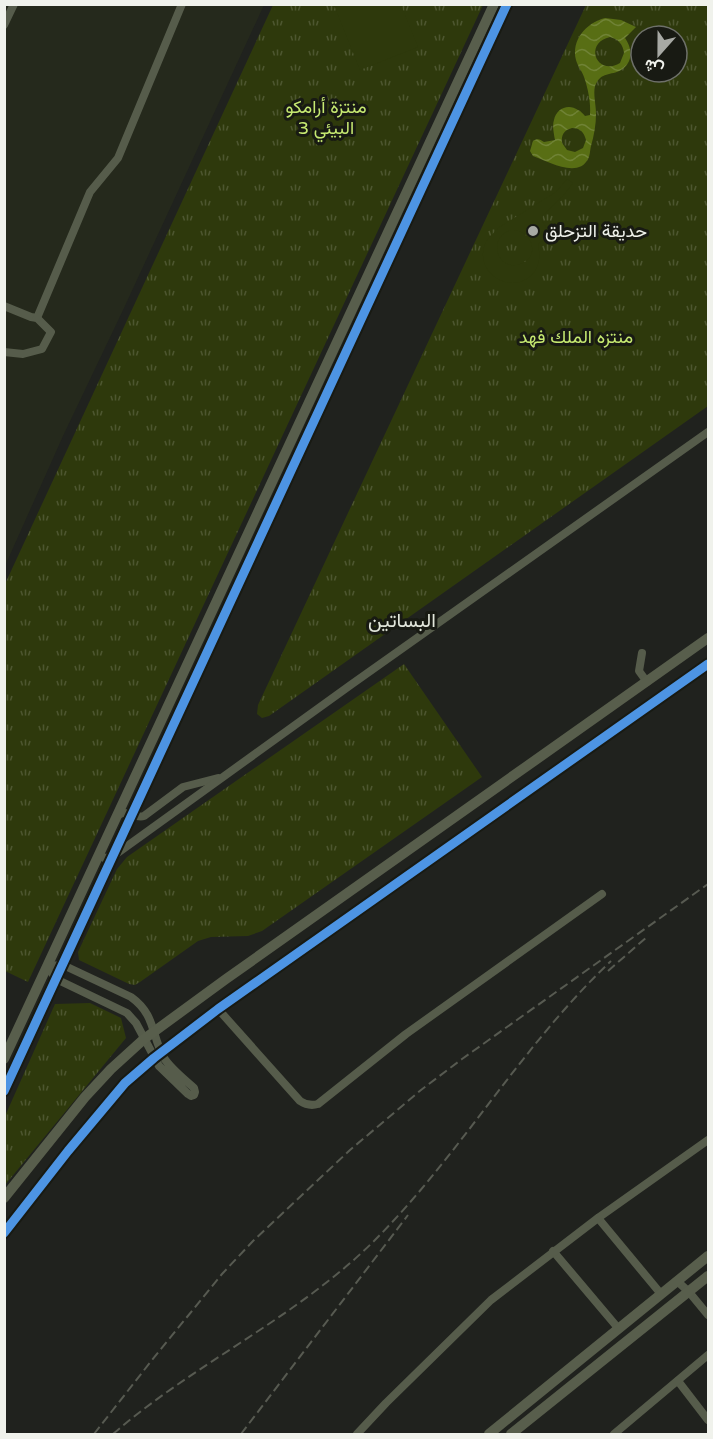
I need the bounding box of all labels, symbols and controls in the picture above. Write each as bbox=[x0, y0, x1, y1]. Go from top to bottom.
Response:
north arrow bbox=[629, 24, 689, 84]
text: ش bbox=[641, 54, 667, 80]
park label: منتزة أرامكو البيئي 3 bbox=[285, 96, 367, 143]
place label: حديقة التزحلق bbox=[545, 220, 647, 242]
marker: حديقة التزحلق bbox=[526, 224, 540, 238]
park label: منتزه الملك فهد bbox=[519, 326, 633, 348]
district label: البساتين bbox=[368, 609, 436, 633]

